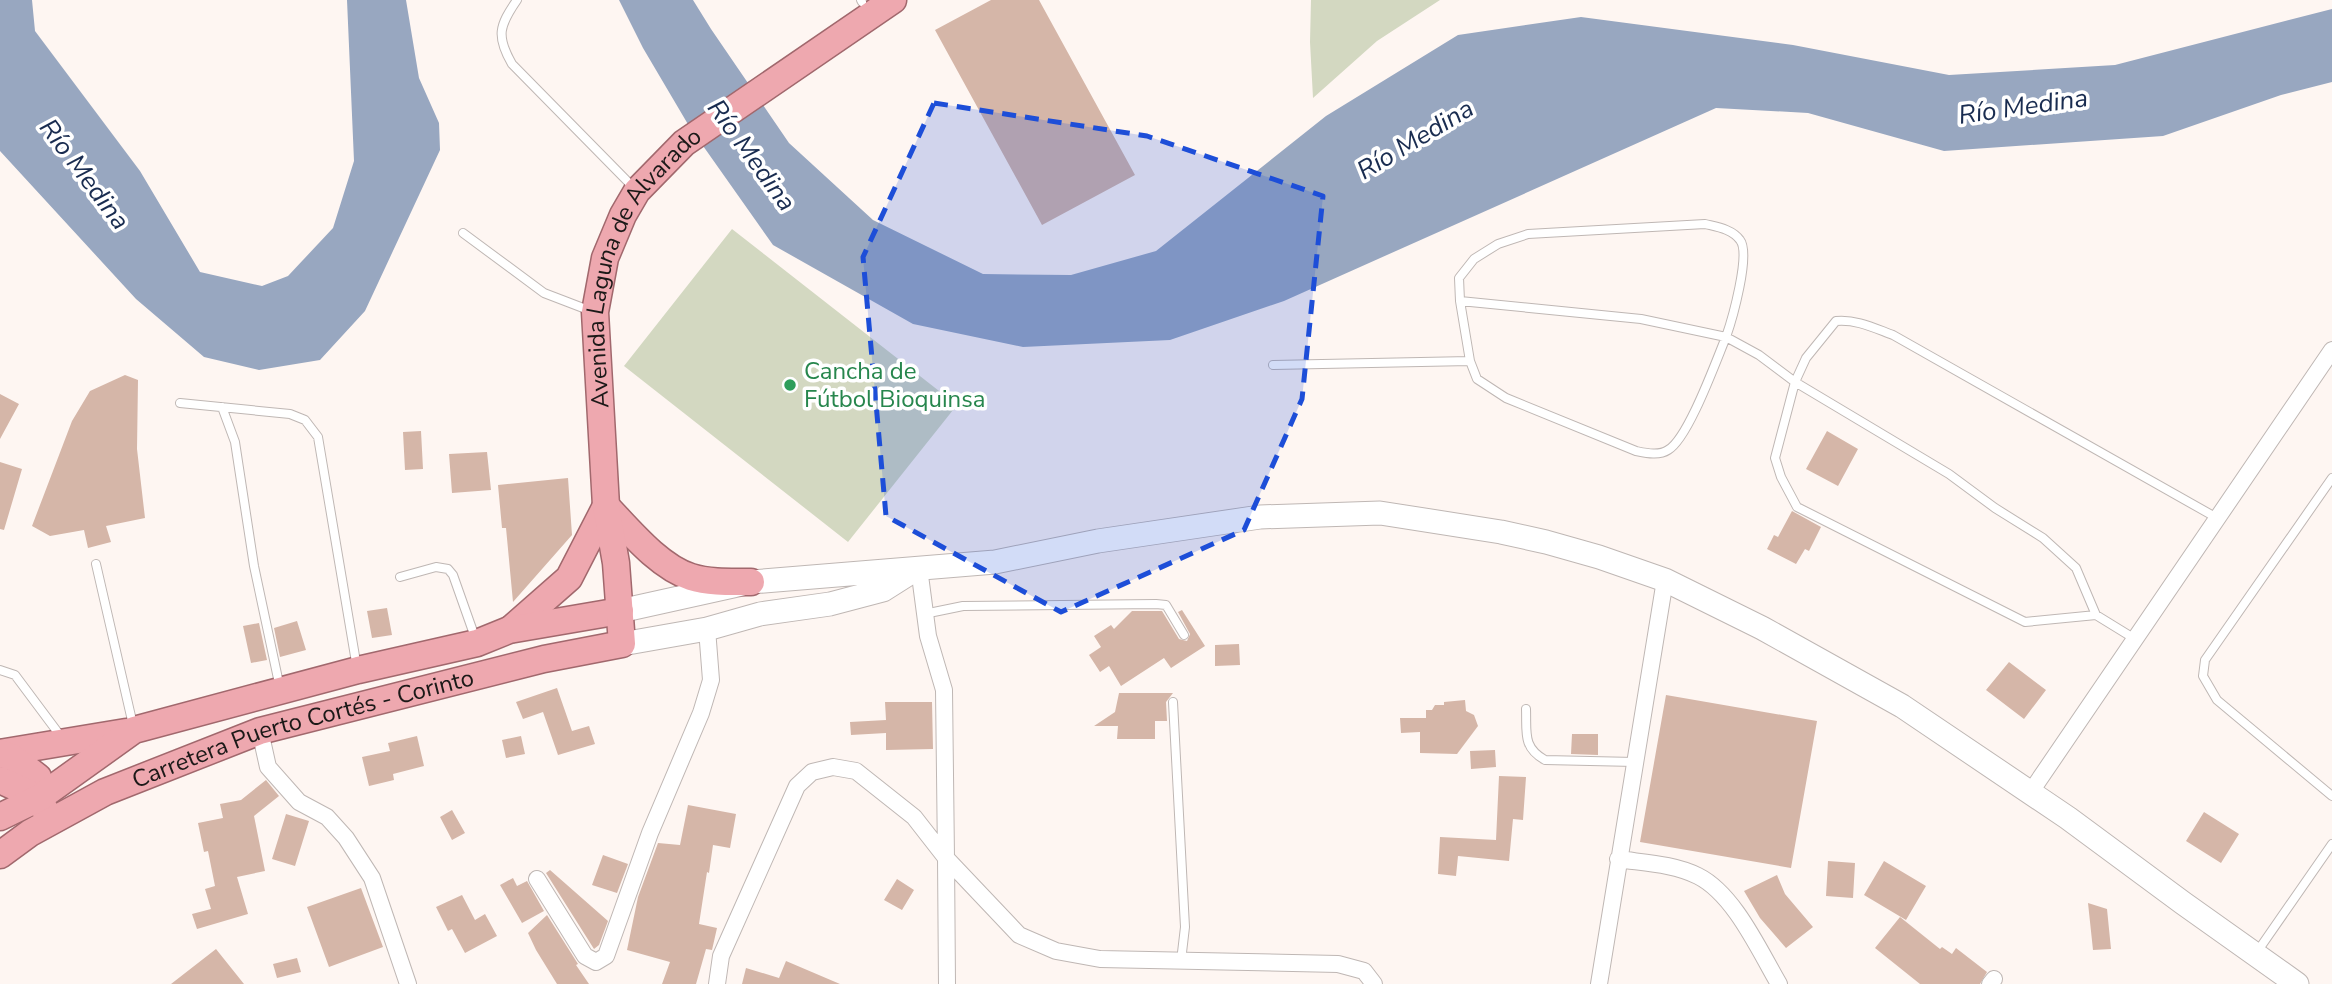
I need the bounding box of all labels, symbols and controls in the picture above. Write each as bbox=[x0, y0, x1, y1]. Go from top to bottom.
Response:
water label: Río Medina bbox=[1956, 80, 2090, 133]
water label: Río Medina bbox=[1350, 91, 1480, 188]
water label: Río Medina bbox=[699, 92, 804, 218]
water label: Río Medina bbox=[31, 112, 138, 237]
street label: Avenida Laguna de Alvarado bbox=[579, 120, 708, 409]
place label: Cancha de Fútbol Bioquinsa bbox=[804, 355, 985, 415]
marker: Cancha de Fútbol Bioquinsa bbox=[782, 377, 798, 393]
street label: Carretera Puerto Cortés - Corinto bbox=[127, 661, 477, 796]

